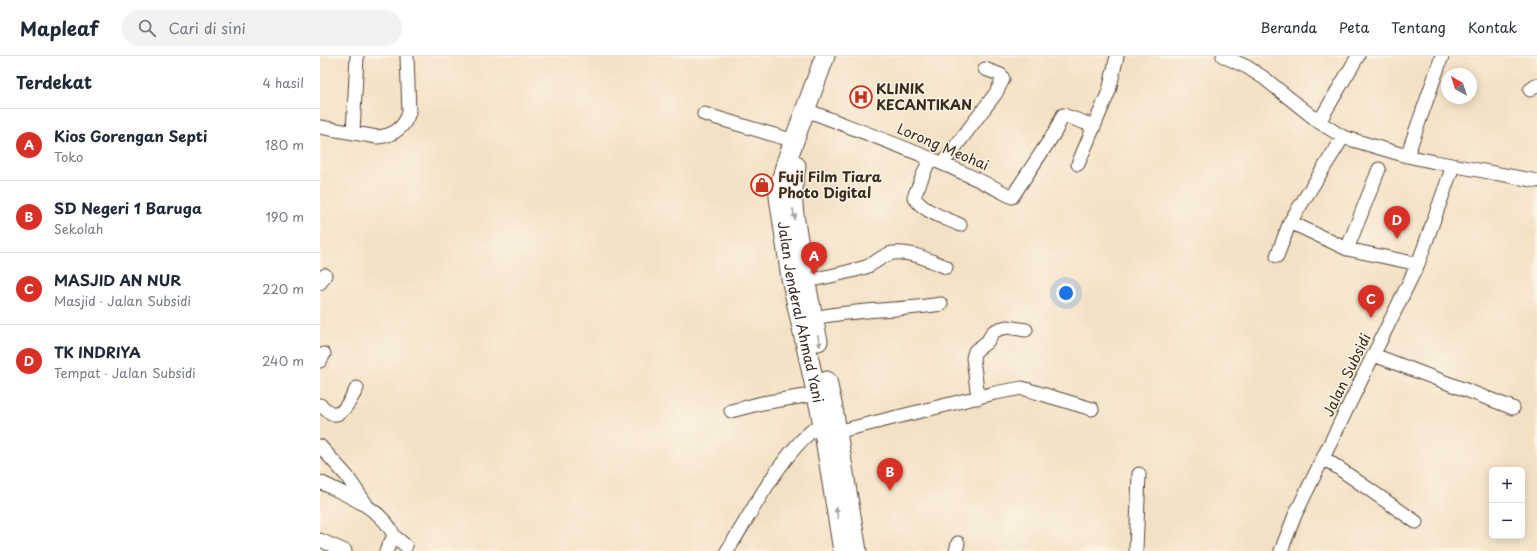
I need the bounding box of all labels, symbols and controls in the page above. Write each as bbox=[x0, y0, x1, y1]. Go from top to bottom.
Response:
search box bbox=[122, 10, 402, 46]
text: Mapleaf bbox=[20, 14, 98, 42]
text: Cari di sini bbox=[168, 16, 246, 39]
icon: search bbox=[136, 17, 158, 39]
text: Beranda bbox=[1260, 17, 1317, 38]
text: Peta bbox=[1339, 17, 1369, 38]
text: Tentang bbox=[1391, 17, 1446, 38]
text: Kontak bbox=[1468, 17, 1517, 38]
north arrow bbox=[1441, 68, 1477, 104]
text: Terdekat bbox=[16, 69, 92, 95]
text: 4 hasil bbox=[262, 73, 304, 92]
place label: KLINIK KECANTIKAN bbox=[876, 78, 972, 115]
hospital icon: KLINIK KECANTIKAN bbox=[848, 84, 874, 110]
street label: Lorong Meohai bbox=[894, 118, 992, 175]
text: Kios Gorengan Septi bbox=[54, 124, 207, 147]
text: A bbox=[24, 135, 34, 154]
text: 180 m bbox=[265, 135, 304, 154]
text: Toko bbox=[54, 147, 83, 166]
place label: Fuji Film Tiara Photo Digital bbox=[778, 166, 882, 203]
shop icon: Fuji Film Tiara Photo Digital bbox=[749, 172, 775, 198]
text: SD Negeri 1 Baruga bbox=[54, 196, 202, 219]
pin: D bbox=[1384, 206, 1410, 239]
text: B bbox=[25, 207, 33, 226]
text: 190 m bbox=[265, 207, 304, 226]
one-way arrow bbox=[791, 207, 797, 220]
text: Sekolah bbox=[54, 219, 103, 238]
street label: Jalan Jenderal Ahmad Yani bbox=[774, 220, 826, 406]
pin: A bbox=[801, 242, 827, 275]
text: MASJID AN NUR bbox=[54, 268, 181, 291]
text: C bbox=[24, 279, 34, 298]
text: 220 m bbox=[262, 279, 304, 298]
your location bbox=[1056, 283, 1076, 303]
pin: C bbox=[1358, 285, 1384, 318]
text: Masjid · Jalan Subsidi bbox=[54, 291, 191, 310]
street label: Jalan Subsidi bbox=[1317, 330, 1376, 420]
one-way arrow bbox=[816, 335, 822, 347]
text: TK INDRIYA bbox=[54, 340, 141, 363]
text: D bbox=[24, 351, 34, 370]
text: 240 m bbox=[262, 351, 304, 370]
text: Tempat · Jalan Subsidi bbox=[54, 363, 196, 382]
pin: B bbox=[877, 458, 903, 491]
map controls bbox=[1489, 467, 1525, 539]
button: + bbox=[1489, 467, 1525, 503]
button: − bbox=[1489, 503, 1525, 539]
one-way arrow bbox=[834, 506, 840, 519]

